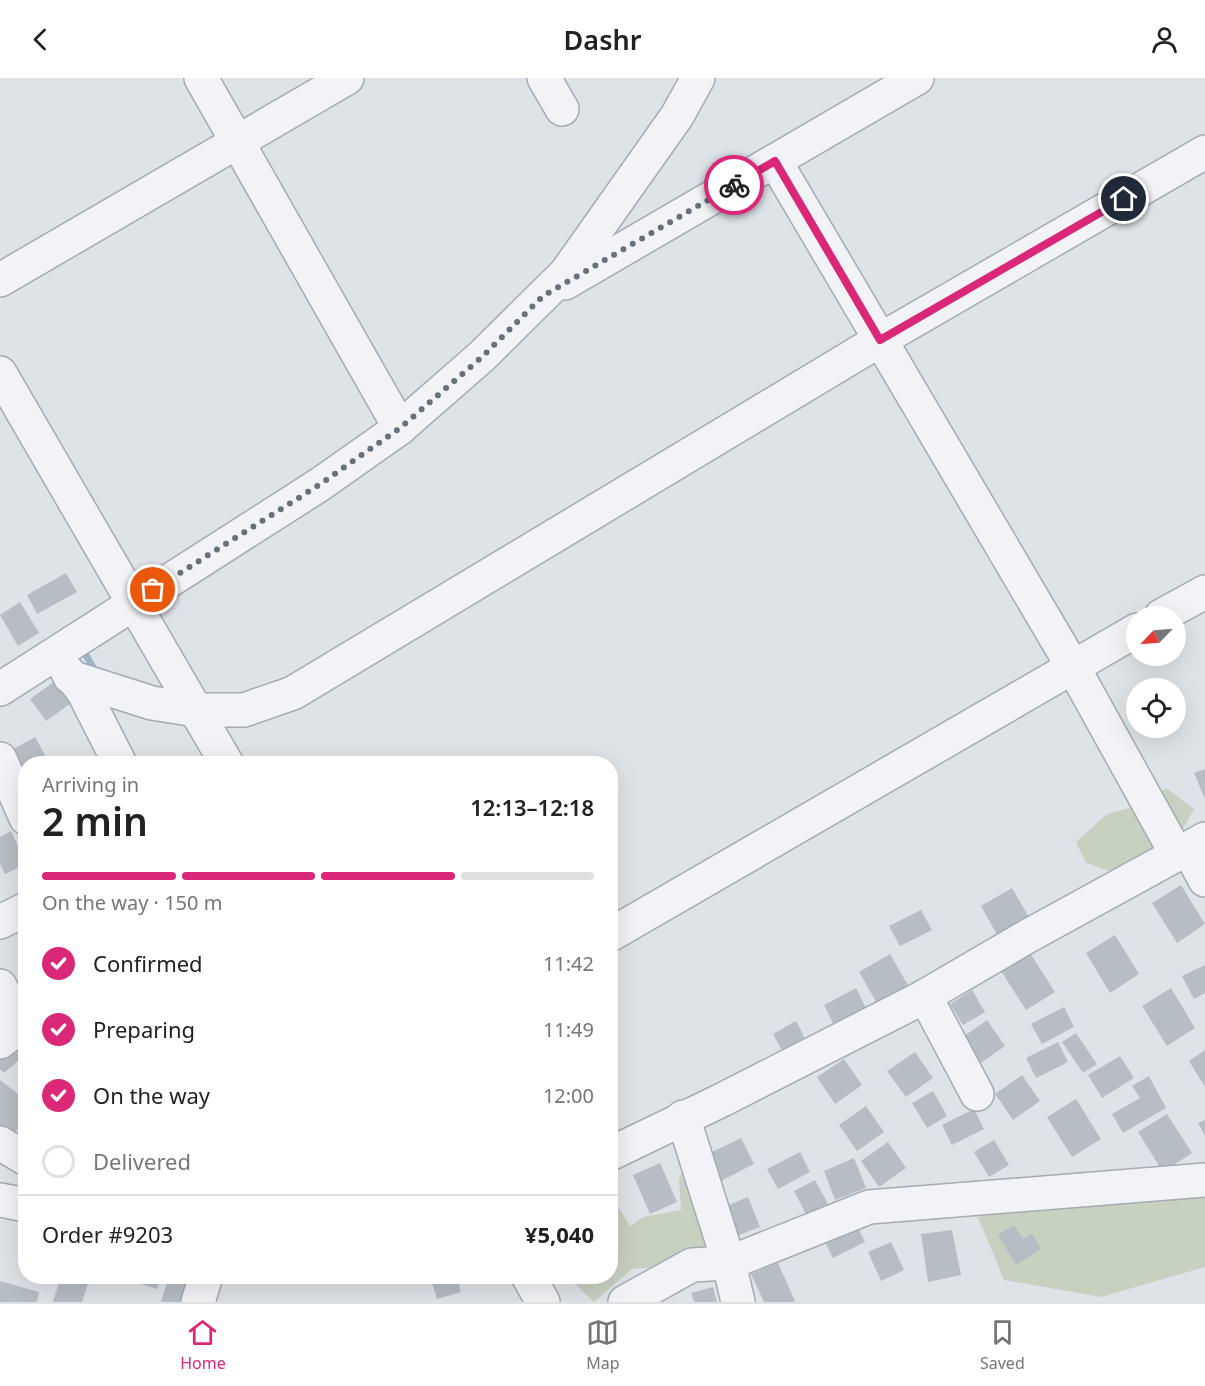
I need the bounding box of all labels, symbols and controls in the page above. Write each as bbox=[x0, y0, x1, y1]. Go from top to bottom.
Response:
text: Dashr bbox=[564, 21, 641, 58]
icon: back bbox=[24, 23, 57, 56]
icon: person bbox=[1148, 23, 1181, 56]
courier bbox=[704, 155, 764, 215]
icon: bike bbox=[718, 169, 751, 202]
pin bbox=[1098, 173, 1149, 224]
icon: home bbox=[1107, 182, 1140, 215]
pin bbox=[127, 564, 178, 615]
icon: bag bbox=[136, 573, 169, 606]
north arrow bbox=[1126, 606, 1186, 666]
map controls bbox=[1126, 606, 1186, 738]
button: locate bbox=[1126, 678, 1186, 738]
text: Arriving in bbox=[42, 771, 139, 798]
text: 12:13–12:18 bbox=[470, 792, 594, 822]
text: 2 min bbox=[42, 794, 148, 847]
text: On the way · 150 m bbox=[42, 889, 222, 916]
icon: check bbox=[42, 947, 75, 980]
text: Confirmed bbox=[93, 948, 203, 978]
text: 11:42 bbox=[543, 950, 594, 977]
icon: check bbox=[42, 1013, 75, 1046]
text: Preparing bbox=[93, 1014, 195, 1044]
text: 11:49 bbox=[543, 1016, 594, 1043]
icon: check bbox=[42, 1079, 75, 1112]
text: On the way bbox=[93, 1080, 210, 1110]
text: 12:00 bbox=[543, 1082, 594, 1109]
text: Delivered bbox=[93, 1146, 191, 1176]
text: Order #9203 bbox=[42, 1219, 173, 1249]
text: ¥5,040 bbox=[525, 1219, 594, 1249]
tab: Home bbox=[180, 1316, 226, 1374]
tab: Map bbox=[586, 1316, 620, 1374]
tab: Saved bbox=[980, 1316, 1025, 1374]

